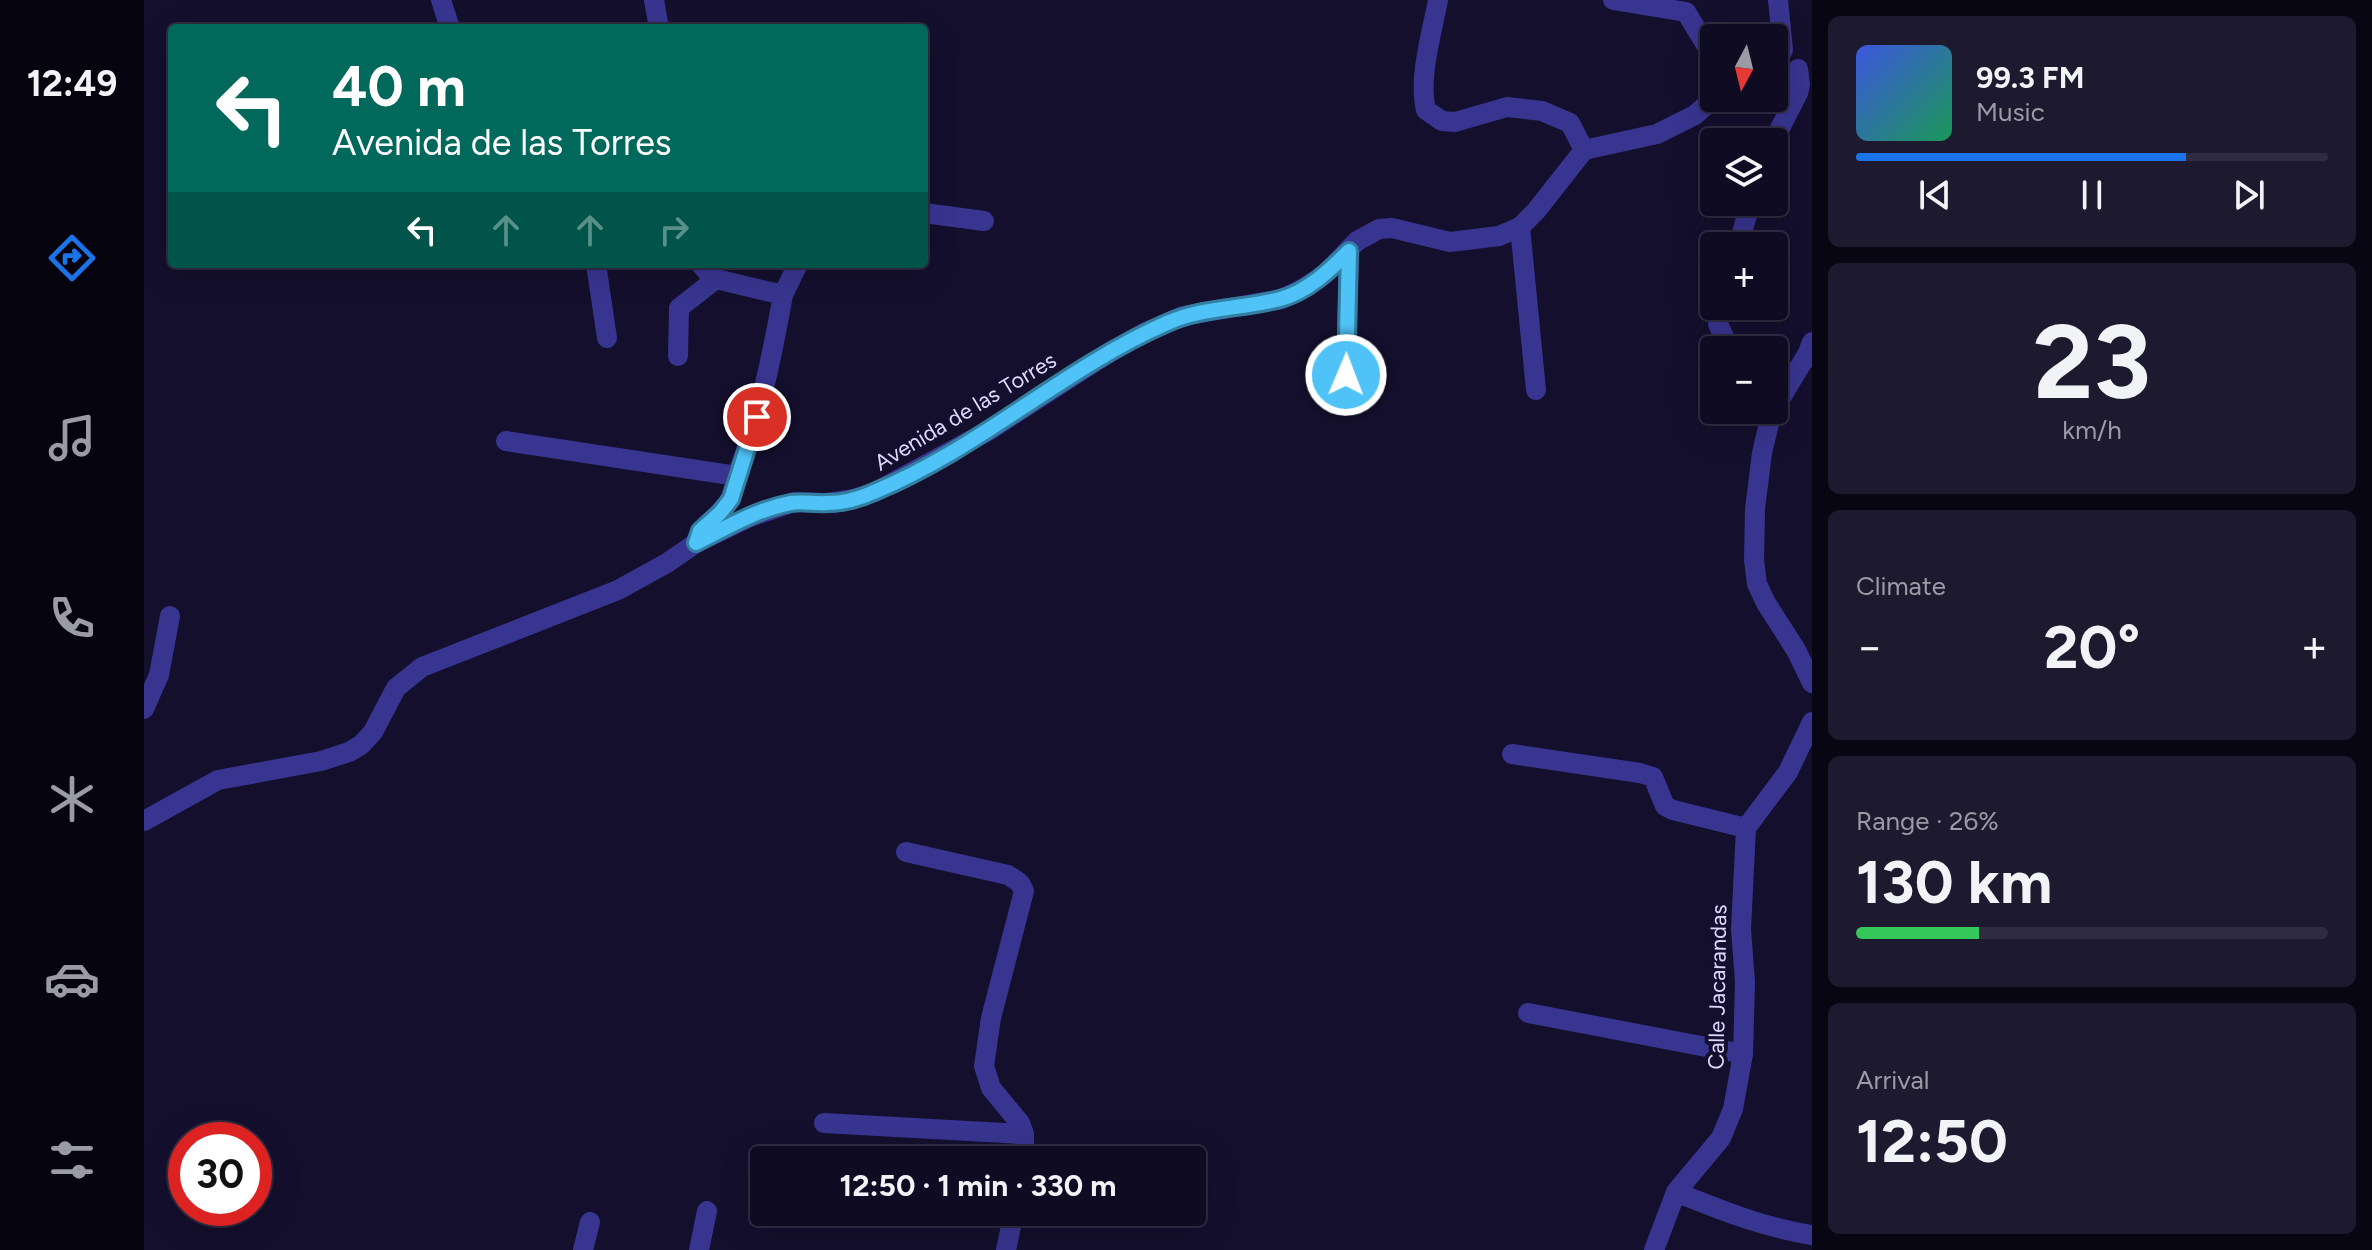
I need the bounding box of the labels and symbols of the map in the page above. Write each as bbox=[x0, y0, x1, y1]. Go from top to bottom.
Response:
north arrow bbox=[1700, 24, 1788, 112]
position arrow bbox=[1304, 333, 1388, 417]
street label: Avenida de las Torres bbox=[869, 346, 1061, 476]
pin bbox=[723, 383, 791, 451]
street label: Calle Jacarandas bbox=[1703, 904, 1732, 1070]
speed limit sign: 30 bbox=[168, 1122, 272, 1226]

